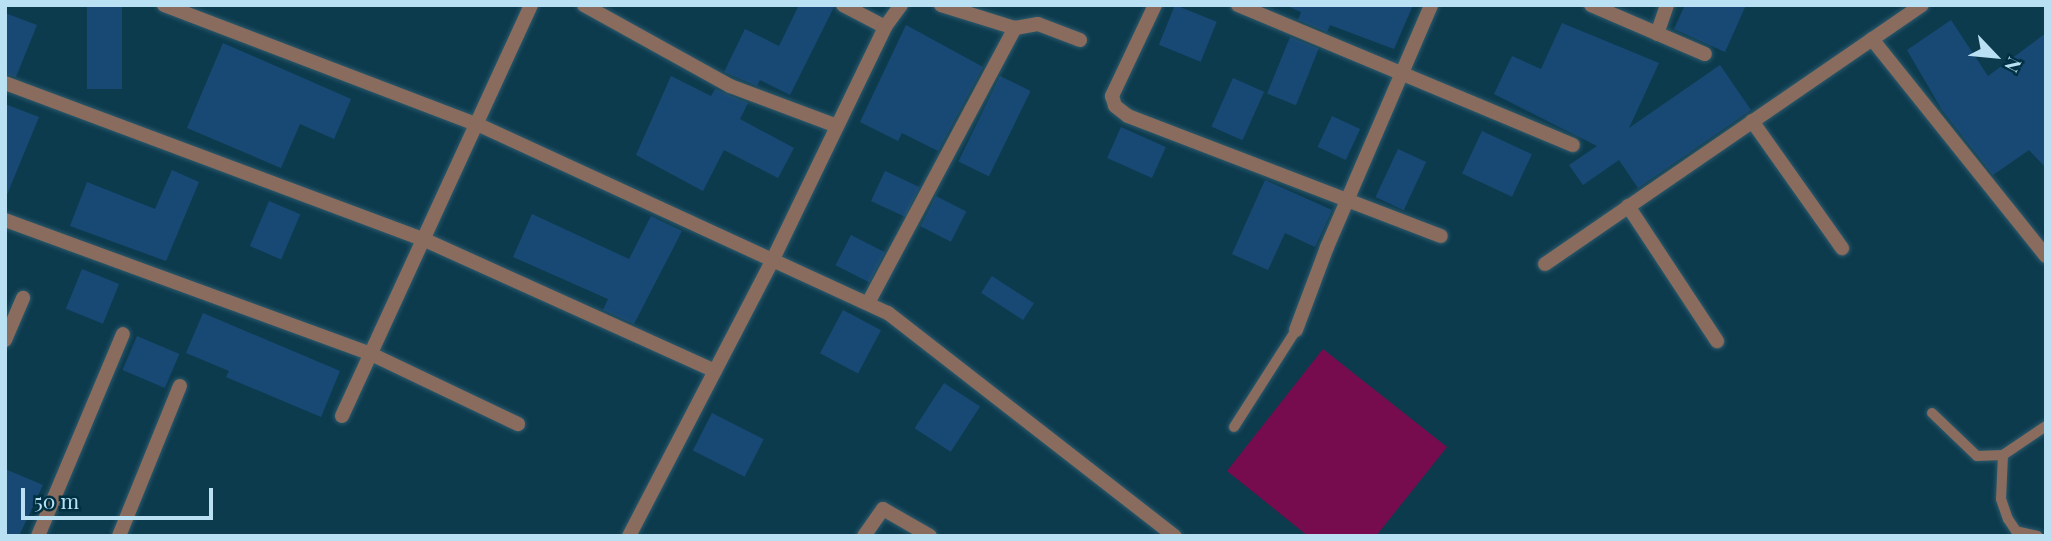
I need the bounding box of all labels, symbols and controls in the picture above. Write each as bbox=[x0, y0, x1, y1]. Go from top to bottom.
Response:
north arrow bbox=[1960, 21, 2030, 91]
text: N bbox=[1999, 53, 2029, 77]
scale bar bbox=[24, 475, 217, 518]
text: 50 m bbox=[34, 486, 79, 514]

